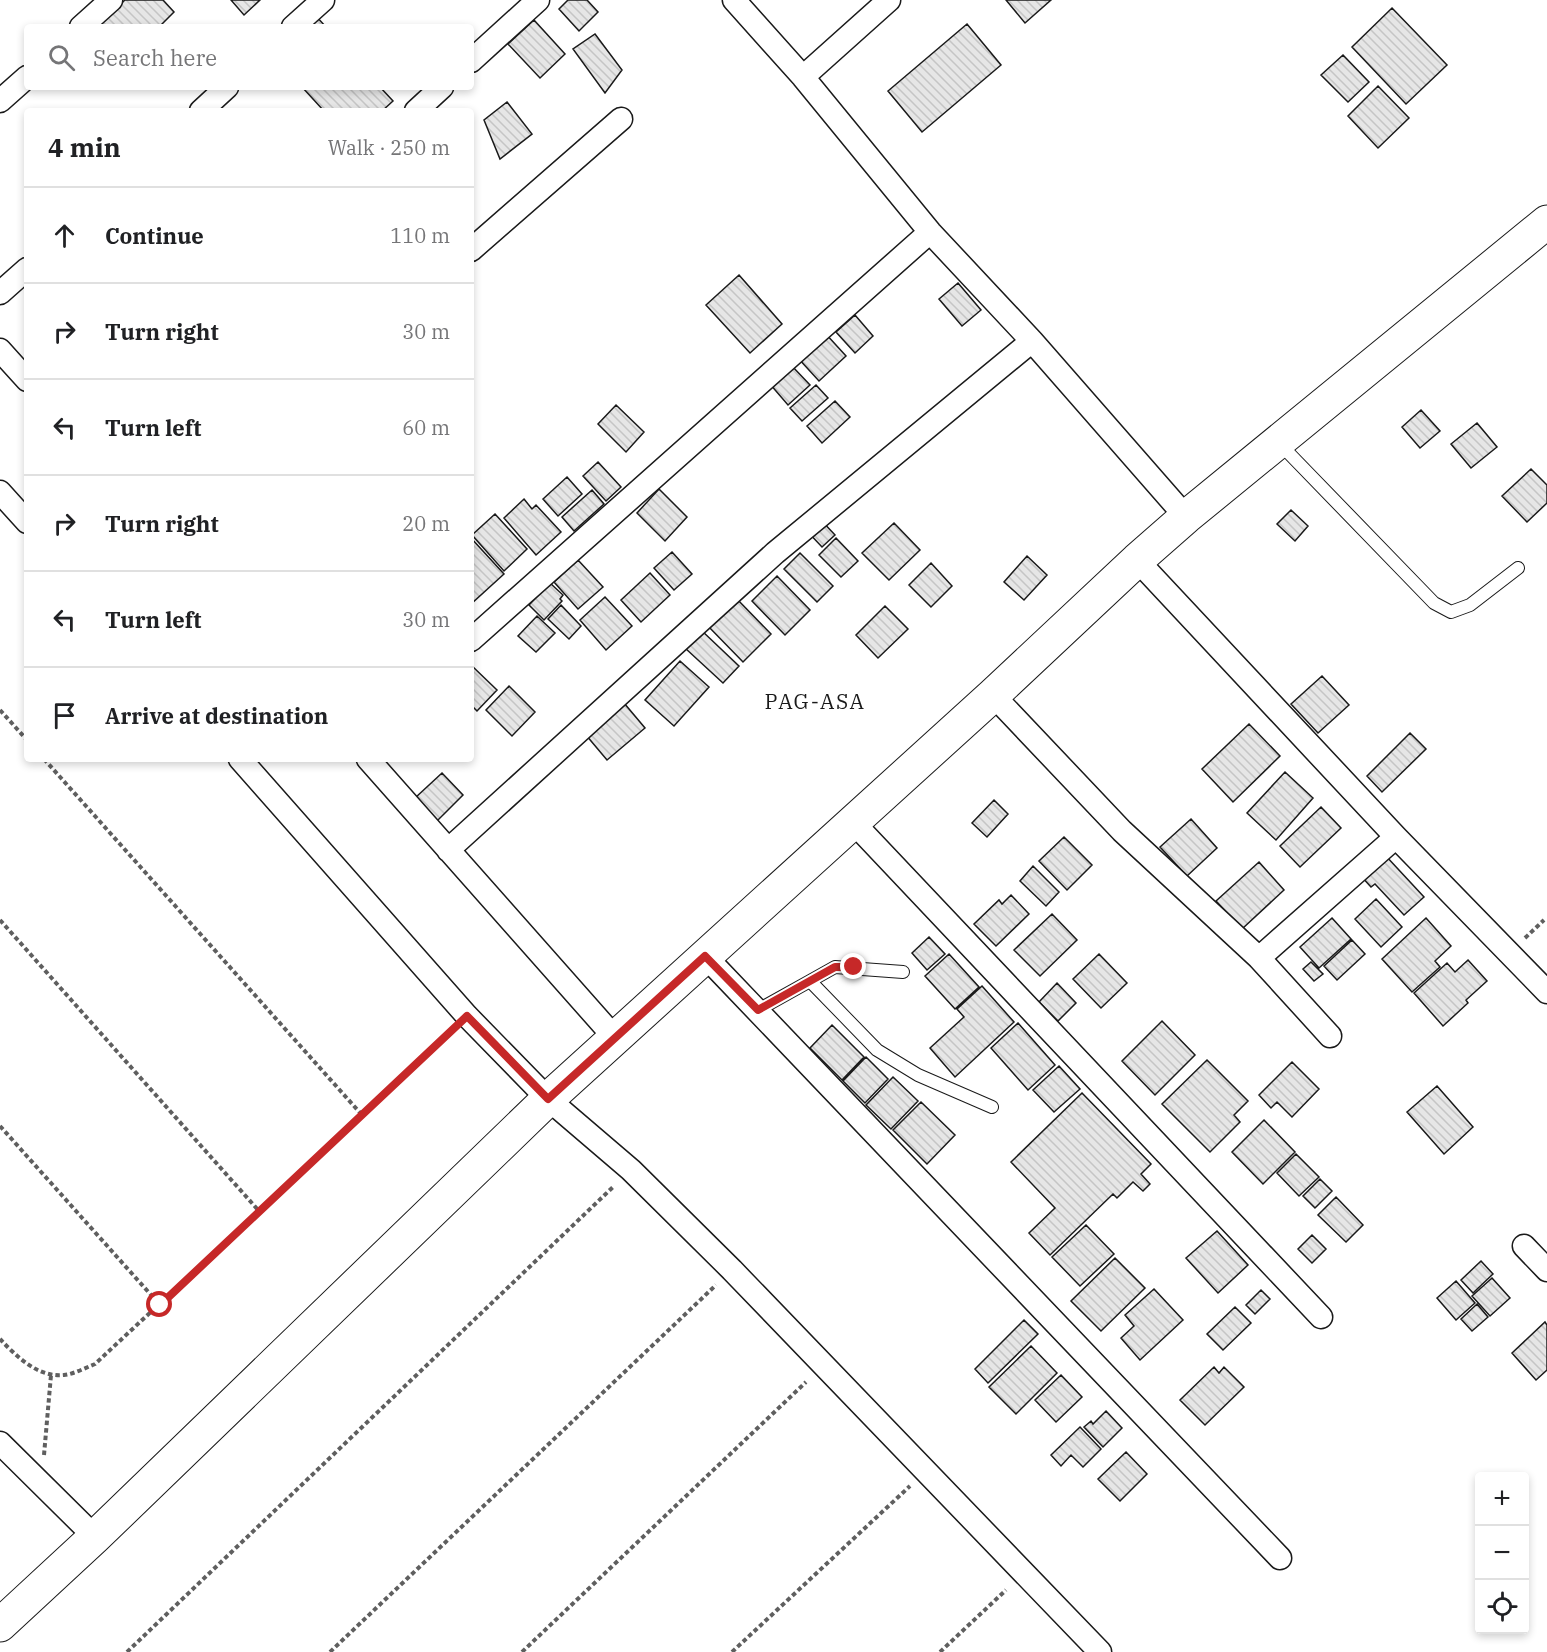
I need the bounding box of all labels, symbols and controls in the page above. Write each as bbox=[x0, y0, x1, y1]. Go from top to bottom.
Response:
search box bbox=[24, 24, 474, 90]
icon: search bbox=[45, 41, 78, 74]
text: Search here bbox=[93, 43, 217, 72]
text: 4 min bbox=[48, 130, 121, 164]
text: Walk · 250 m bbox=[328, 134, 450, 161]
icon: ahead bbox=[48, 219, 81, 252]
text: Continue bbox=[105, 221, 204, 250]
text: 110 m bbox=[390, 222, 450, 249]
icon: right bbox=[48, 315, 81, 348]
text: Turn right bbox=[105, 317, 219, 346]
text: 30 m bbox=[402, 318, 450, 345]
icon: left bbox=[48, 411, 81, 444]
text: Turn left bbox=[105, 413, 201, 442]
text: 60 m bbox=[402, 414, 450, 441]
icon: right bbox=[48, 507, 81, 540]
text: Turn right bbox=[105, 509, 219, 538]
text: 20 m bbox=[402, 510, 450, 537]
icon: left bbox=[48, 603, 81, 636]
text: Turn left bbox=[105, 605, 201, 634]
text: 30 m bbox=[402, 606, 450, 633]
district label: PAG-ASA bbox=[764, 687, 866, 715]
icon: arrive bbox=[48, 699, 81, 732]
text: Arrive at destination bbox=[105, 701, 328, 730]
route end bbox=[840, 953, 866, 979]
route start bbox=[146, 1291, 172, 1317]
map controls bbox=[1475, 1472, 1529, 1634]
button: + bbox=[1475, 1472, 1529, 1526]
button: − bbox=[1475, 1526, 1529, 1580]
button: locate bbox=[1475, 1580, 1529, 1634]

